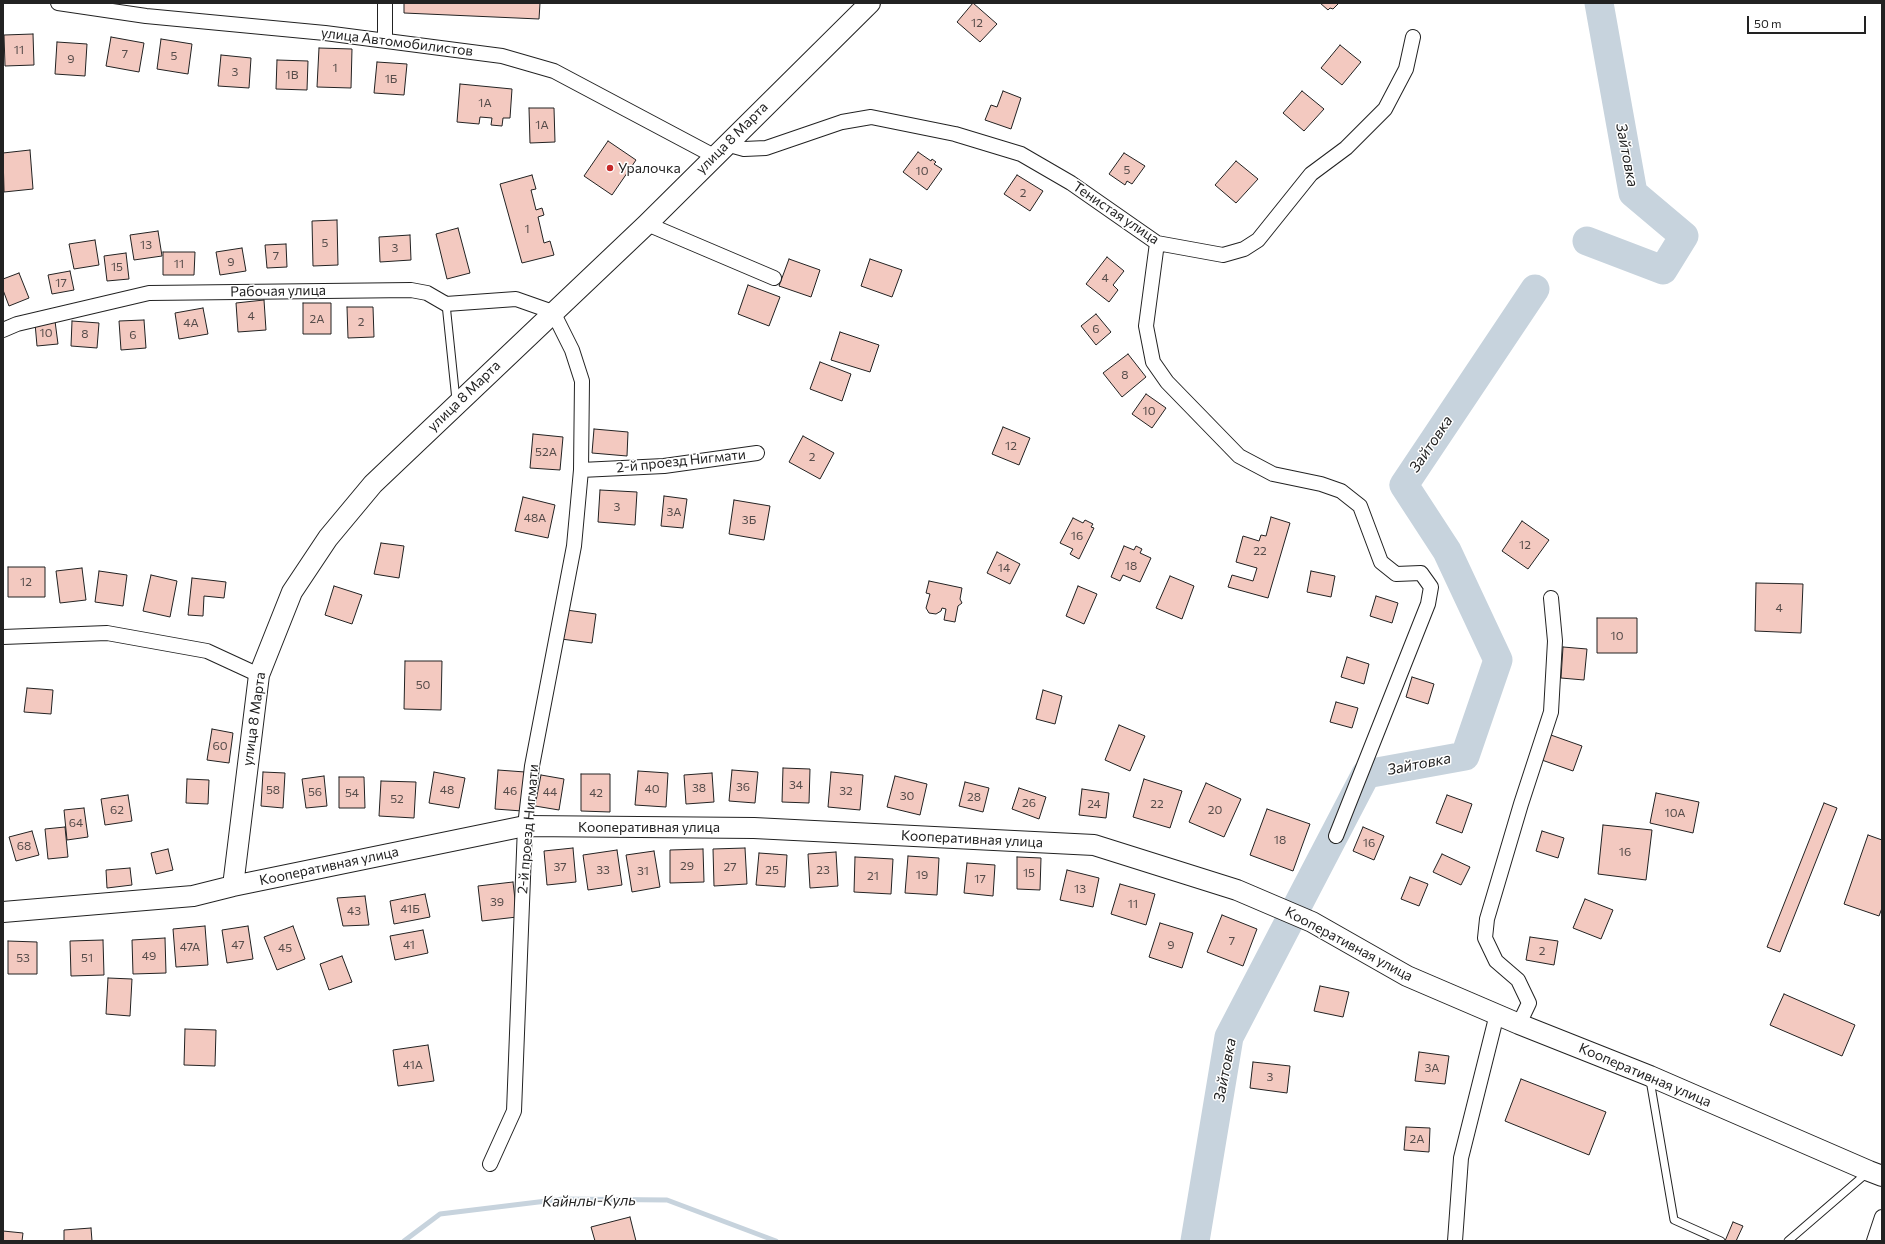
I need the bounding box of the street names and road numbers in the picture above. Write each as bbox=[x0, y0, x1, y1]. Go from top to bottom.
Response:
street label: улица Автомобилистов bbox=[320, 24, 474, 60]
street label: улица 8 Марта bbox=[693, 99, 771, 177]
street label: Тенистая улица bbox=[1070, 178, 1162, 248]
street label: Рабочая улица bbox=[230, 282, 326, 300]
street label: улица 8 Марта bbox=[424, 357, 504, 435]
street label: 2-й проезд Нигмати bbox=[615, 446, 747, 476]
street label: улица 8 Марта bbox=[239, 671, 269, 767]
street label: 2-й проезд Нигмати bbox=[514, 763, 542, 895]
street label: Кооперативная улица bbox=[578, 819, 720, 835]
street label: Кооперативная улица bbox=[901, 827, 1043, 851]
street label: Кооперативная улица bbox=[258, 843, 400, 889]
street label: Кооперативная улица bbox=[1282, 903, 1416, 985]
street label: Кооперативная улица bbox=[1576, 1040, 1714, 1110]

